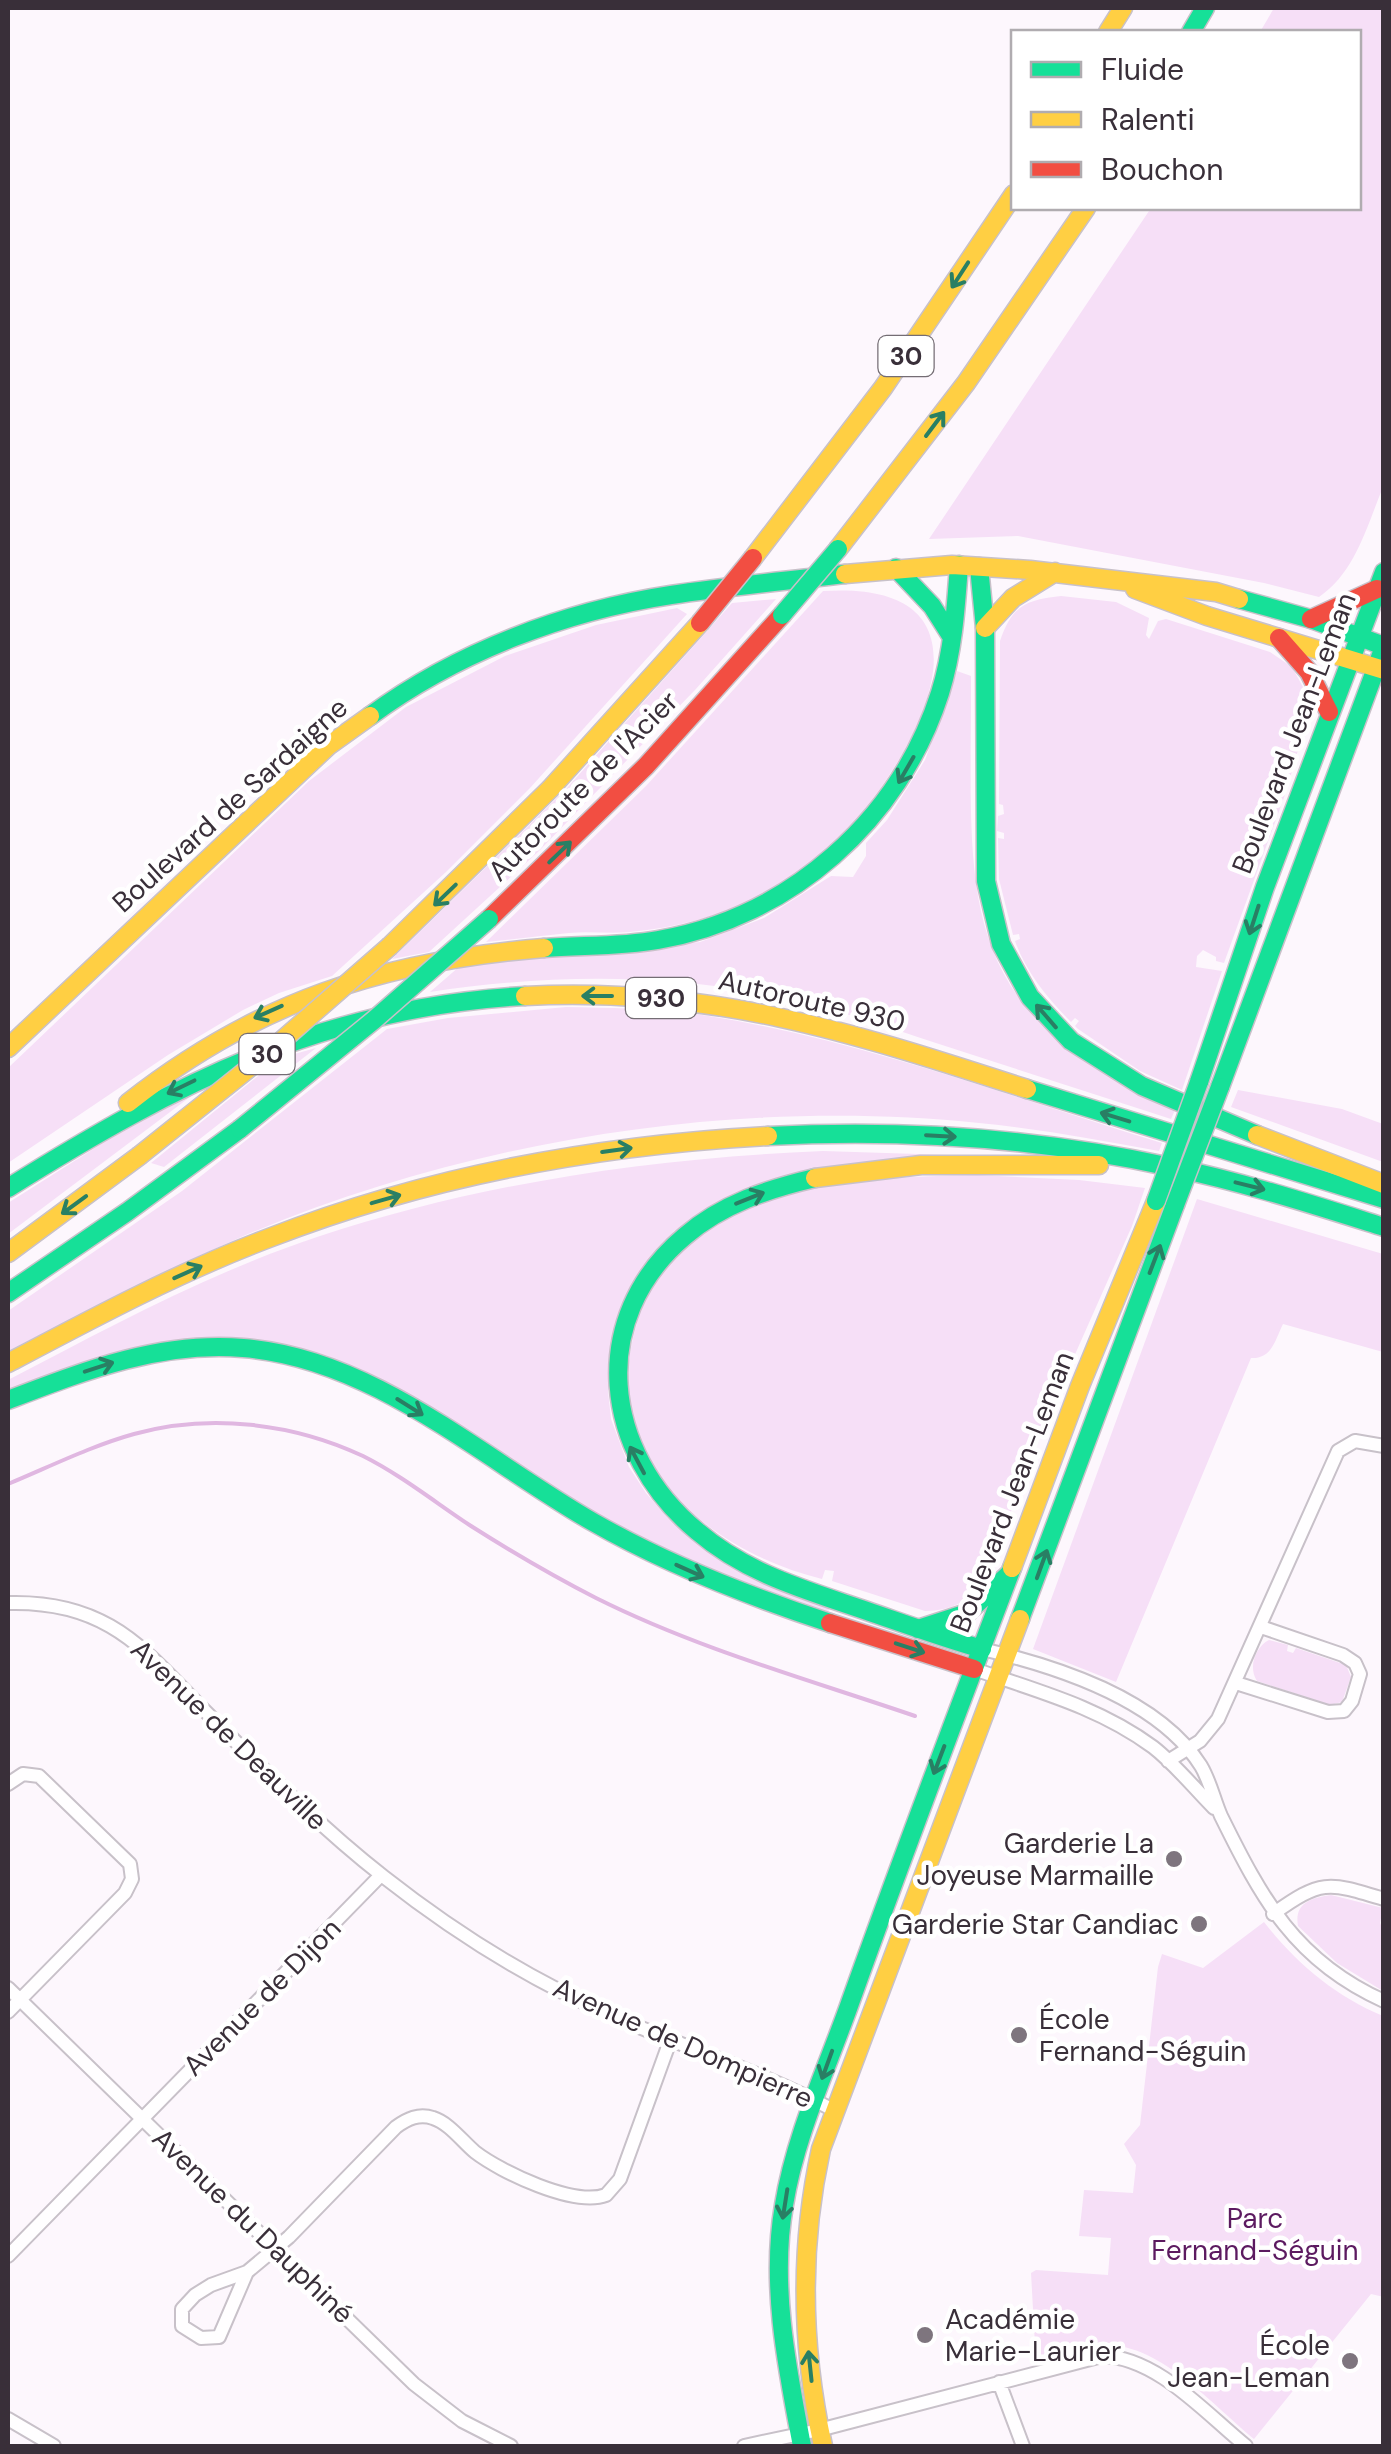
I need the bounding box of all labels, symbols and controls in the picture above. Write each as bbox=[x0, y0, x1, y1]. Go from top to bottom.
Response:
legend bbox=[1011, 30, 1361, 210]
text: Fluide bbox=[1101, 50, 1184, 89]
text: Ralenti bbox=[1101, 100, 1195, 139]
text: Bouchon bbox=[1101, 150, 1224, 189]
one-way arrow bbox=[950, 261, 971, 289]
road number: 30 bbox=[878, 336, 934, 376]
one-way arrow bbox=[925, 411, 946, 438]
street label: Boulevard Jean-Leman bbox=[1223, 587, 1365, 879]
street label: Autoroute de l'Acier bbox=[480, 683, 686, 889]
street label: Boulevard de Sardaigne bbox=[104, 689, 356, 921]
one-way arrow bbox=[896, 755, 916, 784]
one-way arrow bbox=[547, 840, 571, 864]
one-way arrow bbox=[433, 883, 457, 907]
one-way arrow bbox=[1243, 904, 1261, 936]
street label: Autoroute 930 bbox=[715, 962, 909, 1040]
road number: 930 bbox=[626, 978, 696, 1018]
one-way arrow bbox=[581, 986, 614, 1006]
one-way arrow bbox=[254, 1004, 284, 1022]
one-way arrow bbox=[1034, 1004, 1057, 1029]
road number: 30 bbox=[240, 1034, 294, 1074]
one-way arrow bbox=[166, 1079, 196, 1098]
one-way arrow bbox=[1100, 1107, 1131, 1125]
one-way arrow bbox=[925, 1127, 957, 1146]
one-way arrow bbox=[600, 1141, 633, 1159]
one-way arrow bbox=[1234, 1178, 1265, 1197]
one-way arrow bbox=[735, 1188, 765, 1206]
one-way arrow bbox=[370, 1189, 401, 1207]
one-way arrow bbox=[61, 1195, 88, 1216]
one-way arrow bbox=[1147, 1245, 1165, 1276]
one-way arrow bbox=[172, 1262, 203, 1280]
street label: Boulevard Jean-Leman bbox=[941, 1346, 1083, 1638]
one-way arrow bbox=[83, 1357, 115, 1375]
one-way arrow bbox=[395, 1396, 423, 1417]
one-way arrow bbox=[627, 1446, 647, 1476]
one-way arrow bbox=[1034, 1549, 1052, 1579]
one-way arrow bbox=[674, 1563, 705, 1581]
street label: Avenue de Deauville bbox=[123, 1631, 335, 1839]
one-way arrow bbox=[893, 1640, 925, 1658]
one-way arrow bbox=[929, 1745, 947, 1775]
place label: Garderie La Joyeuse Marmaille bbox=[916, 1825, 1154, 1894]
marker: Garderie La Joyeuse Marmaille bbox=[1163, 1848, 1185, 1870]
place label: Garderie Star Candiac bbox=[892, 1906, 1179, 1943]
street label: Avenue de Dijon bbox=[175, 1910, 349, 2084]
marker: Garderie Star Candiac bbox=[1188, 1913, 1210, 1935]
street label: Avenue de Dompierre bbox=[547, 1969, 819, 2117]
place label: École Fernand-Séguin bbox=[1039, 2001, 1246, 2070]
marker: École Fernand-Séguin bbox=[1008, 2024, 1030, 2046]
one-way arrow bbox=[817, 2049, 835, 2080]
street label: Avenue du Dauphiné bbox=[144, 2120, 362, 2332]
one-way arrow bbox=[775, 2187, 793, 2219]
park label: Parc Fernand-Séguin bbox=[1151, 2200, 1359, 2269]
place label: Académie Marie-Laurier bbox=[945, 2301, 1121, 2370]
marker: Académie Marie-Laurier bbox=[914, 2324, 936, 2346]
place label: École Jean-Leman bbox=[1167, 2327, 1330, 2396]
one-way arrow bbox=[800, 2350, 819, 2383]
marker: École Jean-Leman bbox=[1339, 2350, 1361, 2372]

